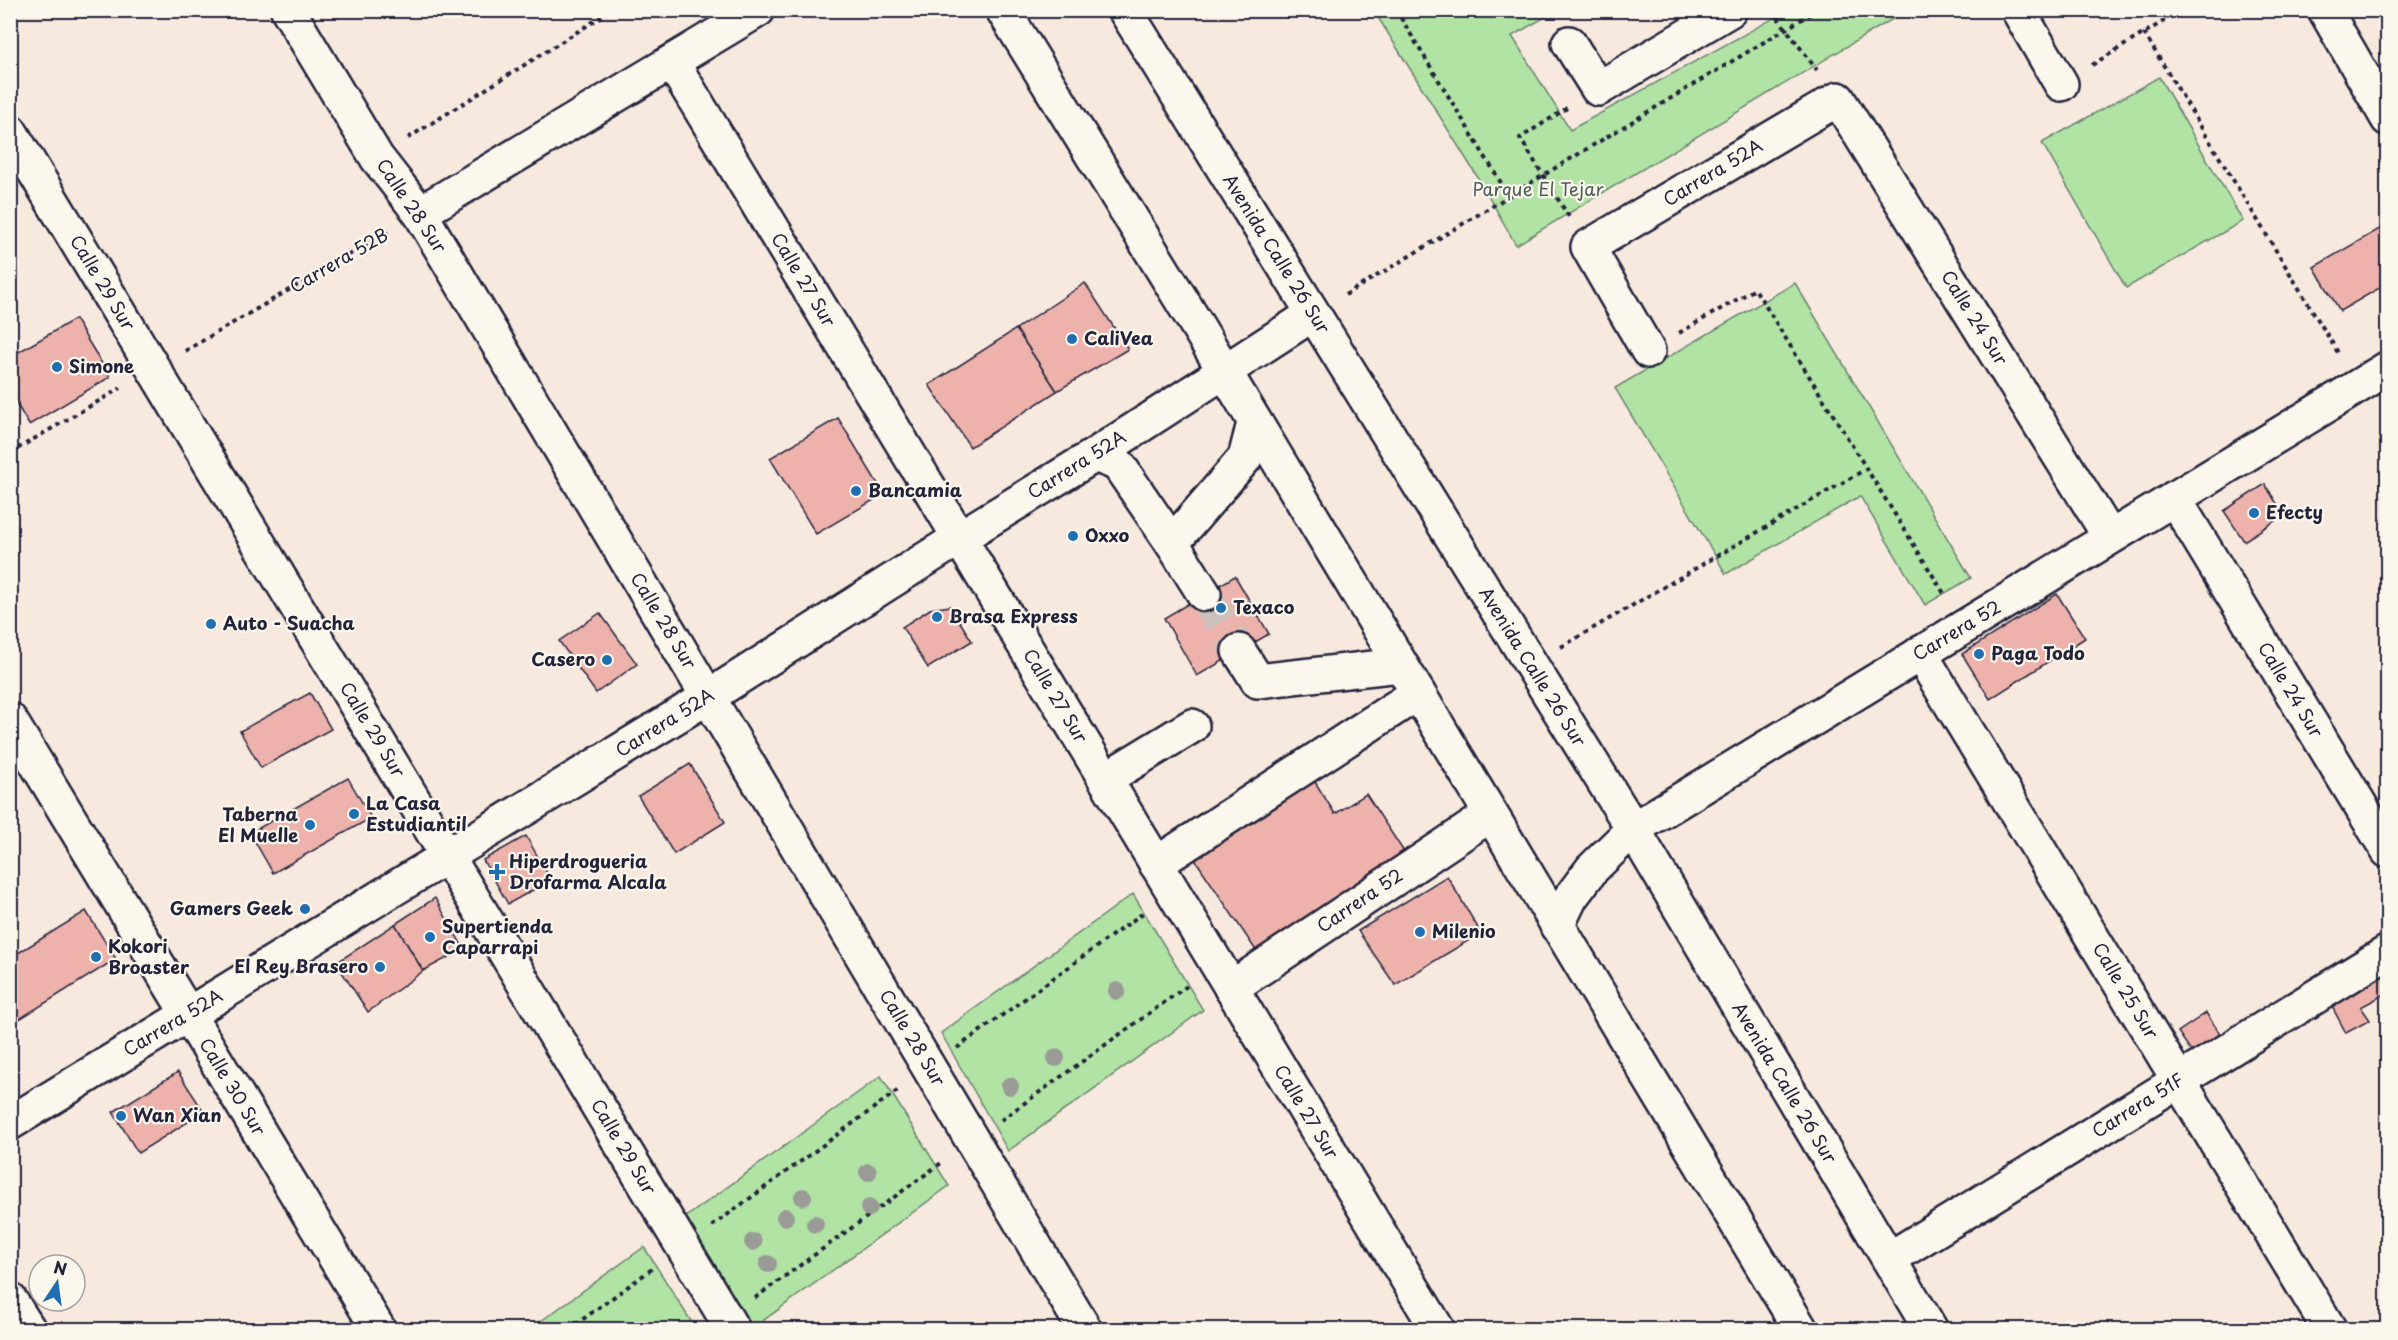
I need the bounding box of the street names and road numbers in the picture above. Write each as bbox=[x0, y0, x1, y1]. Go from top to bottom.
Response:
street label: Carrera 52A bbox=[1657, 131, 1767, 212]
street label: Calle 28 Sur bbox=[371, 153, 454, 258]
street label: Avenida Calle 26 Sur bbox=[1217, 168, 1338, 339]
street label: Carrera 52B bbox=[284, 221, 393, 299]
street label: Calle 27 Sur bbox=[765, 227, 843, 332]
street label: Calle 29 Sur bbox=[64, 229, 143, 335]
street label: Calle 24 Sur bbox=[1935, 264, 2016, 370]
street label: Carrera 52A bbox=[1022, 423, 1131, 505]
street label: Calle 28 Sur bbox=[625, 567, 704, 674]
street label: Avenida Calle 26 Sur bbox=[1473, 581, 1594, 752]
street label: Carrera 52 bbox=[1907, 593, 2005, 667]
street label: Calle 24 Sur bbox=[2252, 636, 2331, 743]
street label: Calle 27 Sur bbox=[1017, 643, 1095, 748]
street label: Calle 29 Sur bbox=[334, 676, 413, 782]
street label: Carrera 52A bbox=[610, 681, 719, 763]
street label: Carrera 52 bbox=[1311, 861, 1408, 939]
street label: Calle 25 Sur bbox=[2087, 937, 2166, 1044]
street label: Carrera 52A bbox=[117, 981, 227, 1062]
street label: Calle 28 Sur bbox=[874, 984, 953, 1091]
street label: Avenida Calle 26 Sur bbox=[1726, 996, 1845, 1169]
street label: Calle 30 Sur bbox=[193, 1032, 273, 1141]
street label: Calle 27 Sur bbox=[1268, 1059, 1346, 1164]
street label: Carrera 51F bbox=[2086, 1066, 2188, 1144]
street label: Calle 29 Sur bbox=[585, 1093, 664, 1199]

